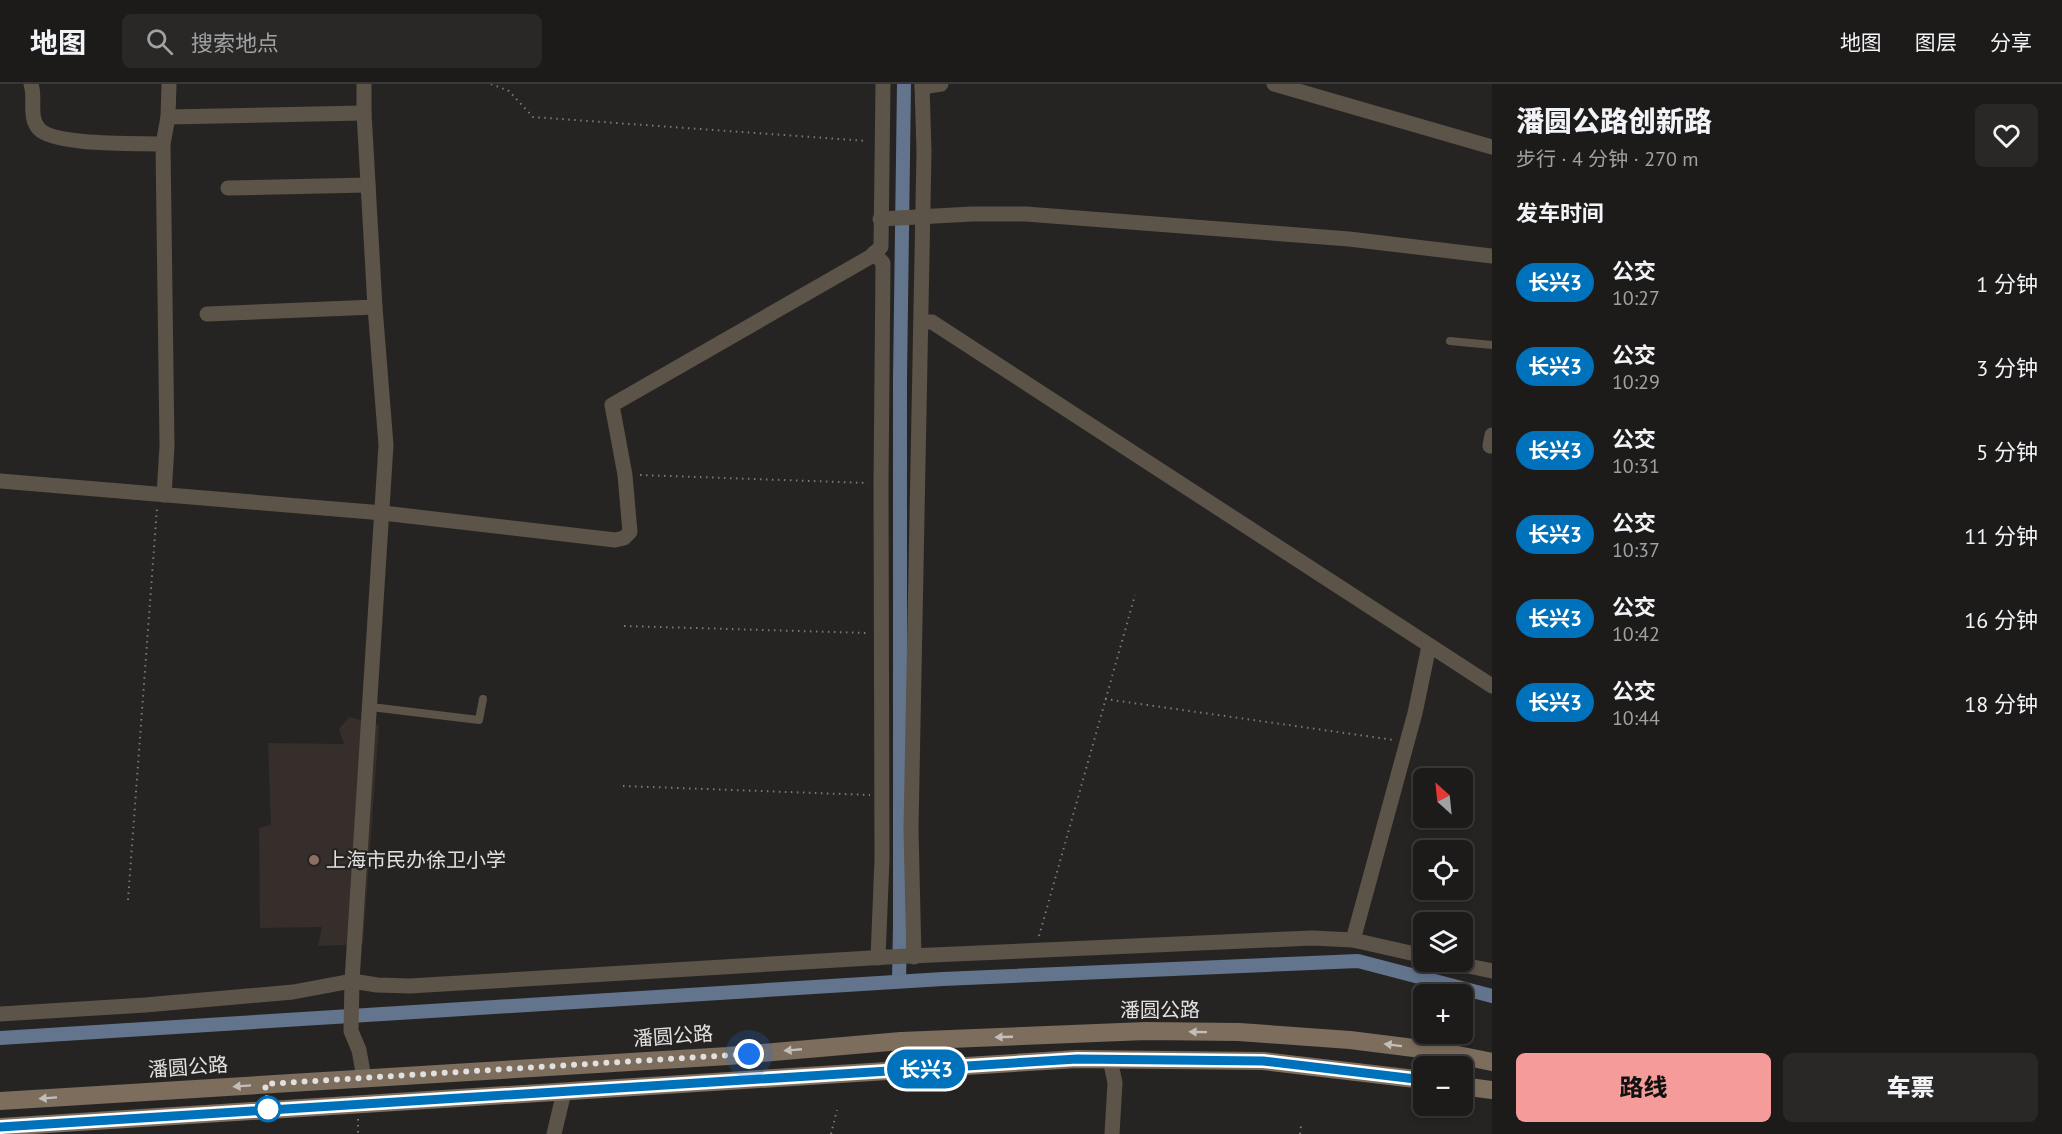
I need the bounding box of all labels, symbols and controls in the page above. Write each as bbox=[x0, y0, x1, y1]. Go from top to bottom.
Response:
search box bbox=[122, 14, 542, 68]
text: 地图 bbox=[30, 24, 86, 61]
icon: search bbox=[143, 25, 176, 58]
text: 搜索地点 bbox=[191, 29, 279, 57]
text: 地图 bbox=[1840, 29, 1882, 56]
text: 图层 bbox=[1915, 29, 1957, 56]
text: 分享 bbox=[1990, 29, 2032, 56]
text: 潘圆公路创新路 bbox=[1516, 102, 1712, 139]
button: heart bbox=[1975, 104, 2038, 167]
text: 步行 · 4 分钟 · 270 m bbox=[1516, 146, 1699, 172]
text: 发车时间 bbox=[1516, 199, 1604, 227]
text: 公交 bbox=[1612, 257, 1656, 285]
text: 长兴3 bbox=[1528, 269, 1582, 296]
text: 1 分钟 bbox=[1976, 270, 2038, 298]
text: 10:27 bbox=[1612, 285, 1660, 311]
text: 公交 bbox=[1612, 341, 1656, 369]
text: 长兴3 bbox=[1528, 353, 1582, 380]
text: 3 分钟 bbox=[1976, 354, 2038, 382]
text: 10:29 bbox=[1612, 369, 1660, 395]
text: 公交 bbox=[1612, 425, 1656, 453]
text: 长兴3 bbox=[1528, 437, 1582, 464]
text: 5 分钟 bbox=[1976, 438, 2038, 466]
text: 10:31 bbox=[1612, 453, 1660, 479]
text: 公交 bbox=[1612, 509, 1656, 537]
text: 长兴3 bbox=[1528, 521, 1582, 548]
text: 11 分钟 bbox=[1964, 522, 2038, 550]
text: 10:37 bbox=[1612, 537, 1660, 563]
text: 公交 bbox=[1612, 593, 1656, 621]
text: 长兴3 bbox=[1528, 605, 1582, 632]
text: 16 分钟 bbox=[1964, 606, 2038, 634]
text: 10:42 bbox=[1612, 621, 1660, 647]
text: 公交 bbox=[1612, 677, 1656, 705]
text: 长兴3 bbox=[1528, 689, 1582, 716]
text: 18 分钟 bbox=[1964, 690, 2038, 718]
text: 10:44 bbox=[1612, 705, 1660, 731]
north arrow bbox=[1413, 768, 1473, 828]
map controls bbox=[1413, 768, 1473, 1116]
button: locate bbox=[1413, 840, 1473, 900]
place label: 上海市民办徐卫小学 bbox=[326, 847, 506, 873]
marker: 上海市民办徐卫小学 bbox=[307, 853, 321, 867]
button: layers bbox=[1413, 912, 1473, 972]
button: + bbox=[1413, 984, 1473, 1044]
street label: 潘圆公路 bbox=[1120, 997, 1200, 1023]
street label: 潘圆公路 bbox=[632, 1020, 714, 1052]
one-way arrow bbox=[1189, 1027, 1208, 1037]
one-way arrow bbox=[994, 1032, 1013, 1041]
your location bbox=[734, 1039, 764, 1069]
one-way arrow bbox=[1383, 1041, 1402, 1050]
one-way arrow bbox=[784, 1045, 803, 1054]
line badge: 长兴3 bbox=[892, 1050, 960, 1088]
street label: 潘圆公路 bbox=[147, 1051, 229, 1083]
button: 路线 bbox=[1516, 1053, 1771, 1122]
button: 车票 bbox=[1783, 1053, 2038, 1122]
text: 长兴3 bbox=[899, 1056, 953, 1083]
button: − bbox=[1413, 1056, 1473, 1116]
one-way arrow bbox=[233, 1081, 252, 1090]
one-way arrow bbox=[38, 1093, 57, 1103]
unlabelled marker bbox=[255, 1096, 281, 1122]

